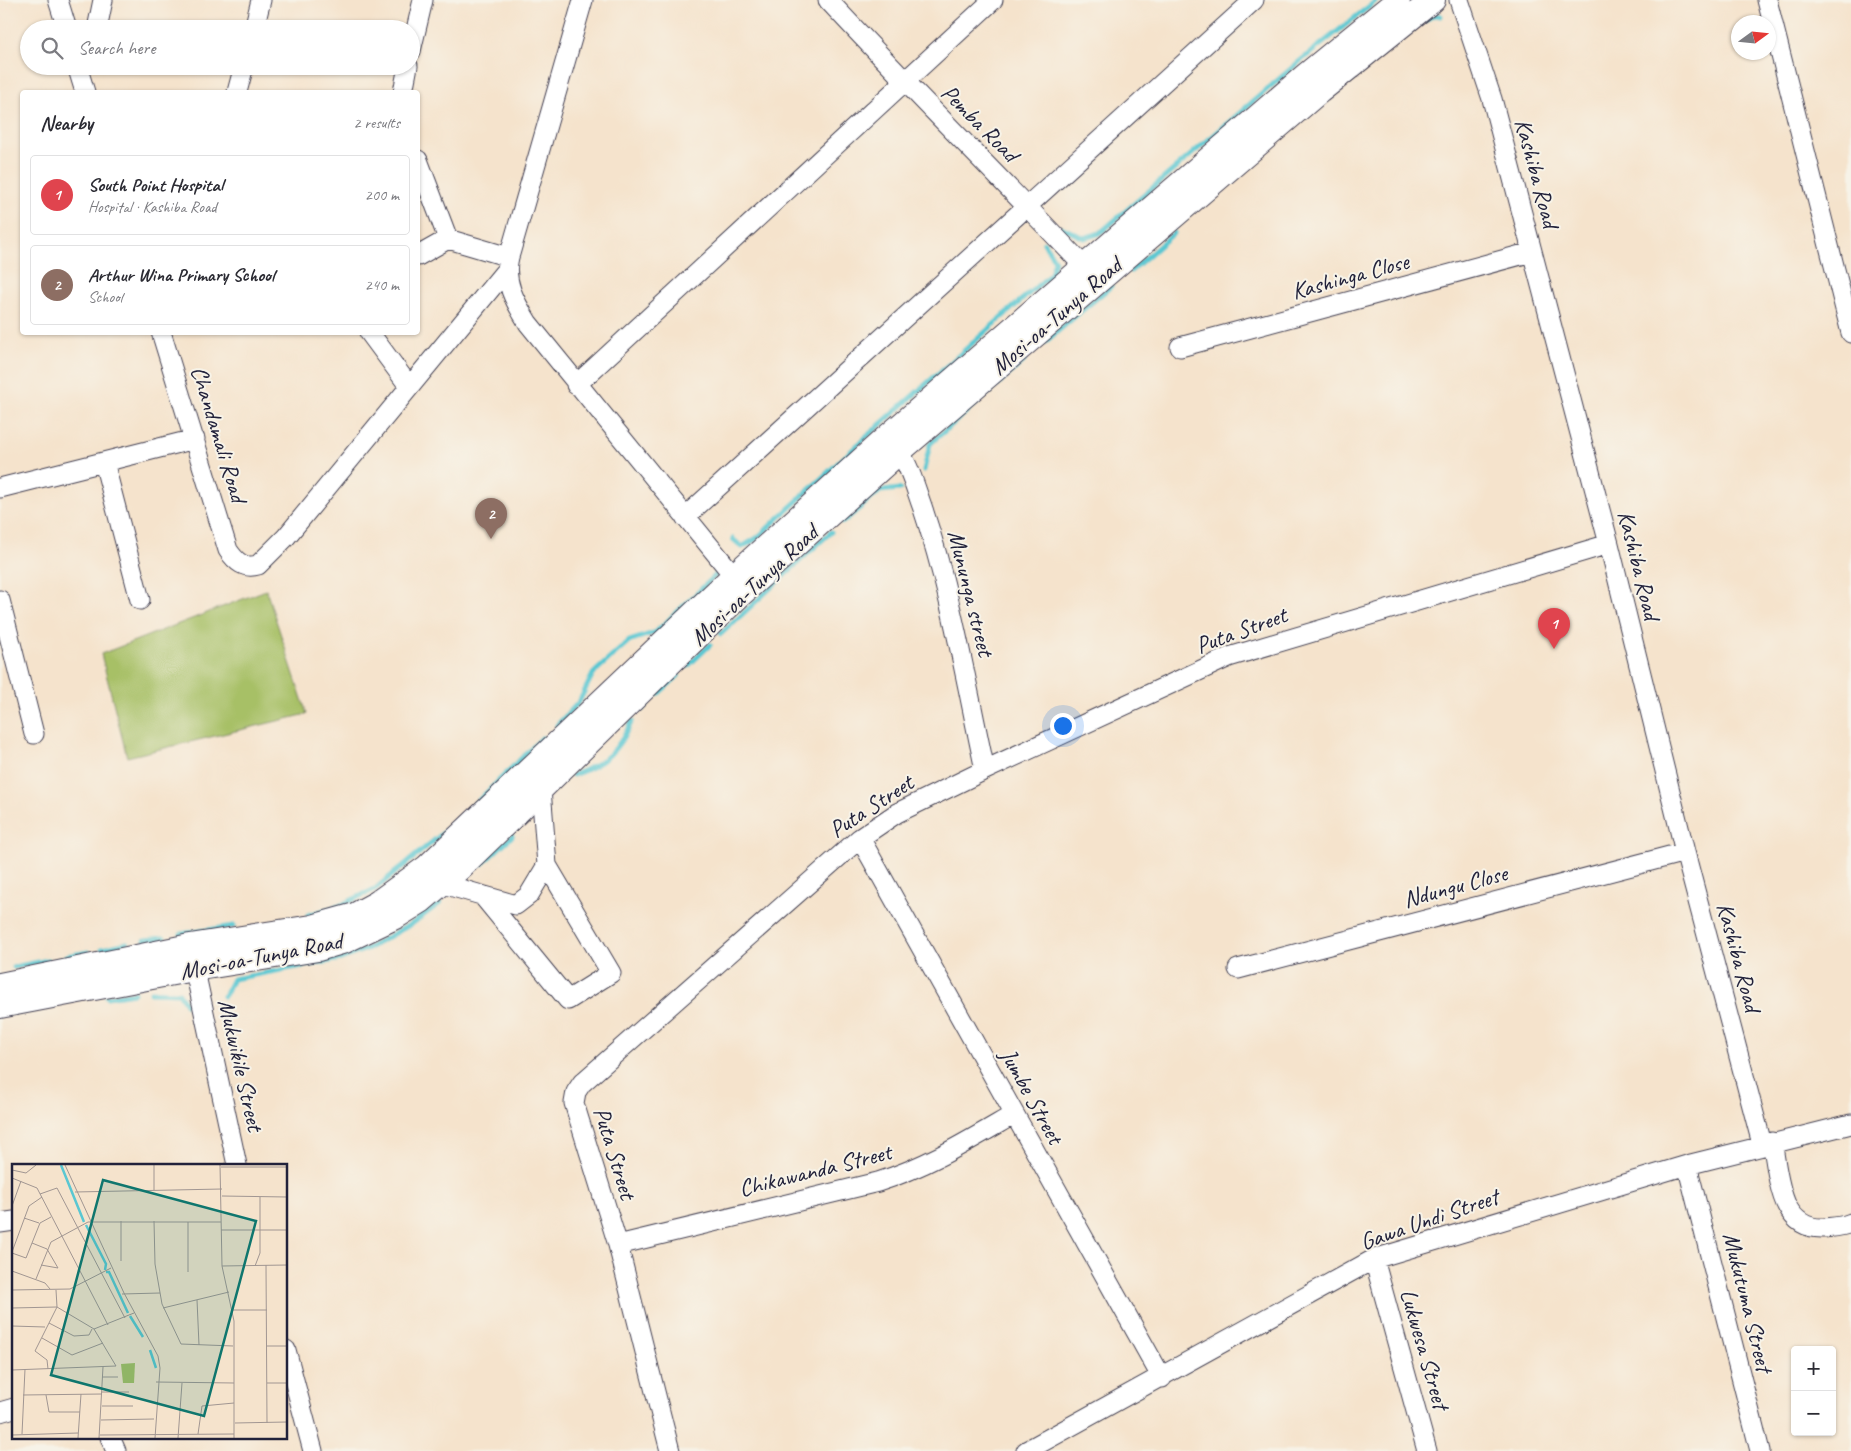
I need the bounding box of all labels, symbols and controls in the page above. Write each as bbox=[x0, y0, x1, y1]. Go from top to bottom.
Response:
north arrow bbox=[1731, 15, 1776, 60]
search box bbox=[20, 20, 420, 75]
icon: search bbox=[38, 34, 66, 62]
text: Search here bbox=[78, 36, 155, 60]
street label: Pemba Road bbox=[935, 78, 1028, 171]
text: Nearby bbox=[40, 110, 93, 136]
text: 2 results bbox=[353, 113, 400, 133]
street label: Kashiba Road bbox=[1508, 115, 1567, 234]
text: South Point Hospital bbox=[88, 173, 223, 197]
text: 1 bbox=[53, 185, 61, 205]
text: 200 m bbox=[365, 185, 399, 205]
text: Hospital · Kashiba Road bbox=[88, 197, 217, 217]
street label: Kashinga Close bbox=[1288, 245, 1414, 306]
street label: Mosi-oa-Tunya Road bbox=[984, 248, 1131, 381]
text: Arthur Wina Primary School bbox=[88, 263, 274, 287]
text: 2 bbox=[53, 275, 61, 295]
text: 240 m bbox=[365, 275, 399, 295]
text: School bbox=[88, 287, 122, 307]
street label: Chandamali Road bbox=[184, 362, 255, 509]
pin: 2 bbox=[475, 498, 507, 539]
street label: Kashiba Road bbox=[1611, 507, 1668, 626]
street label: Mosi-oa-Tunya Road bbox=[684, 515, 827, 652]
street label: Mununga street bbox=[941, 527, 1002, 661]
street label: Puta Street bbox=[1191, 599, 1292, 660]
pin: 1 bbox=[1538, 608, 1570, 649]
your location bbox=[1050, 713, 1076, 739]
street label: Puta Street bbox=[823, 767, 921, 844]
street label: Ndungu Close bbox=[1400, 857, 1512, 914]
street label: Kashiba Road bbox=[1710, 899, 1769, 1018]
street label: Mosi-oa-Tunya Road bbox=[177, 925, 348, 986]
street label: Mukwikile Street bbox=[211, 996, 271, 1136]
street label: Jumbe Street bbox=[993, 1042, 1072, 1151]
street label: Puta Street bbox=[587, 1103, 644, 1205]
street label: Chikawanda Street bbox=[736, 1136, 896, 1203]
inset map bbox=[12, 1164, 288, 1438]
street label: Gawa Undi Street bbox=[1356, 1180, 1505, 1257]
street label: Mukutuma Street bbox=[1716, 1229, 1781, 1378]
street label: Lukwesa Street bbox=[1394, 1286, 1457, 1415]
map controls bbox=[1791, 1346, 1836, 1436]
button: + bbox=[1791, 1346, 1836, 1391]
button: − bbox=[1791, 1391, 1836, 1436]

